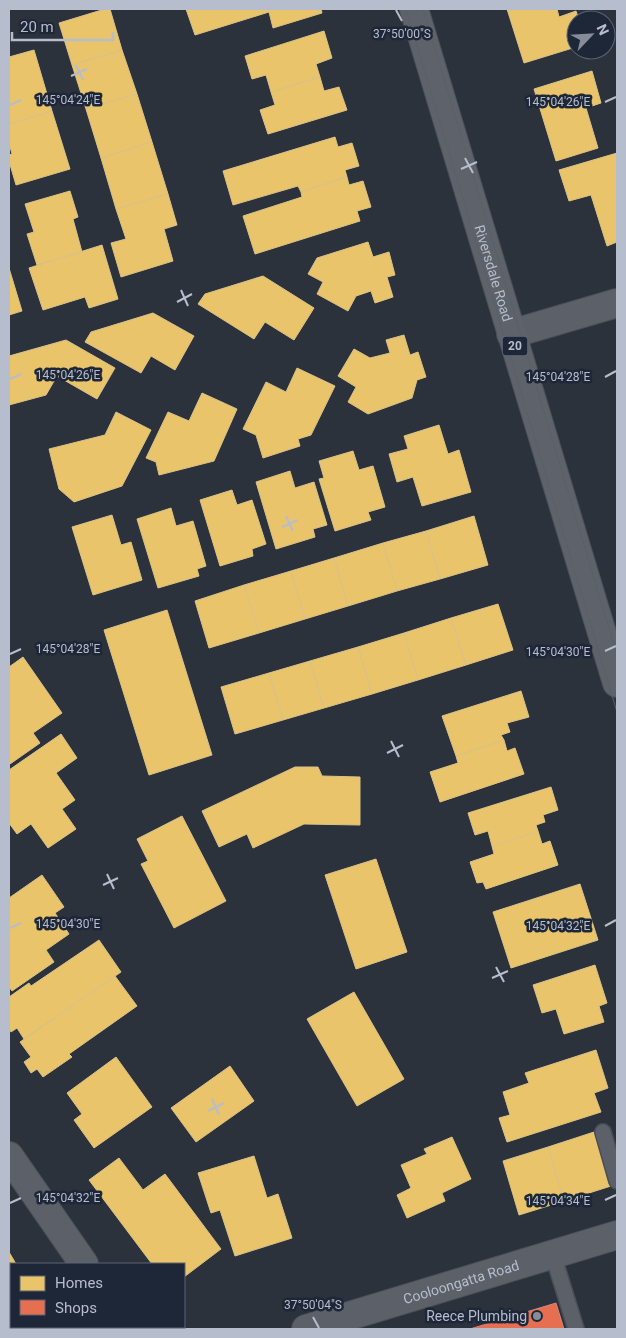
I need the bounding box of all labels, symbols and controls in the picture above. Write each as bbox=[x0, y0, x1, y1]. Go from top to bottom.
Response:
scale bar bbox=[12, 10, 114, 42]
north arrow bbox=[566, 10, 616, 60]
text: 20 m bbox=[20, 18, 54, 36]
text: N bbox=[593, 22, 612, 37]
text: 37°50'00"S bbox=[373, 27, 431, 41]
text: 145°04'24"E bbox=[36, 93, 100, 107]
text: 145°04'26"E bbox=[526, 95, 590, 109]
street label: Riversdale Road bbox=[471, 223, 516, 324]
road number: 20 bbox=[502, 336, 528, 356]
text: 145°04'26"E bbox=[36, 368, 100, 382]
text: 145°04'28"E bbox=[526, 370, 590, 384]
text: 145°04'28"E bbox=[36, 642, 100, 656]
text: 145°04'30"E bbox=[526, 645, 590, 659]
text: 145°04'30"E bbox=[36, 917, 100, 931]
text: 145°04'32"E bbox=[526, 919, 590, 933]
text: 145°04'32"E bbox=[36, 1191, 100, 1205]
text: 145°04'34"E bbox=[526, 1194, 590, 1208]
street label: Cooloongatta Road bbox=[401, 1257, 521, 1307]
legend bbox=[10, 1263, 185, 1328]
text: Homes bbox=[55, 1274, 103, 1292]
text: 37°50'04"S bbox=[284, 1298, 342, 1312]
text: Shops bbox=[55, 1299, 97, 1317]
place label: Reece Plumbing bbox=[426, 1308, 527, 1324]
marker: Reece Plumbing bbox=[531, 1310, 543, 1322]

